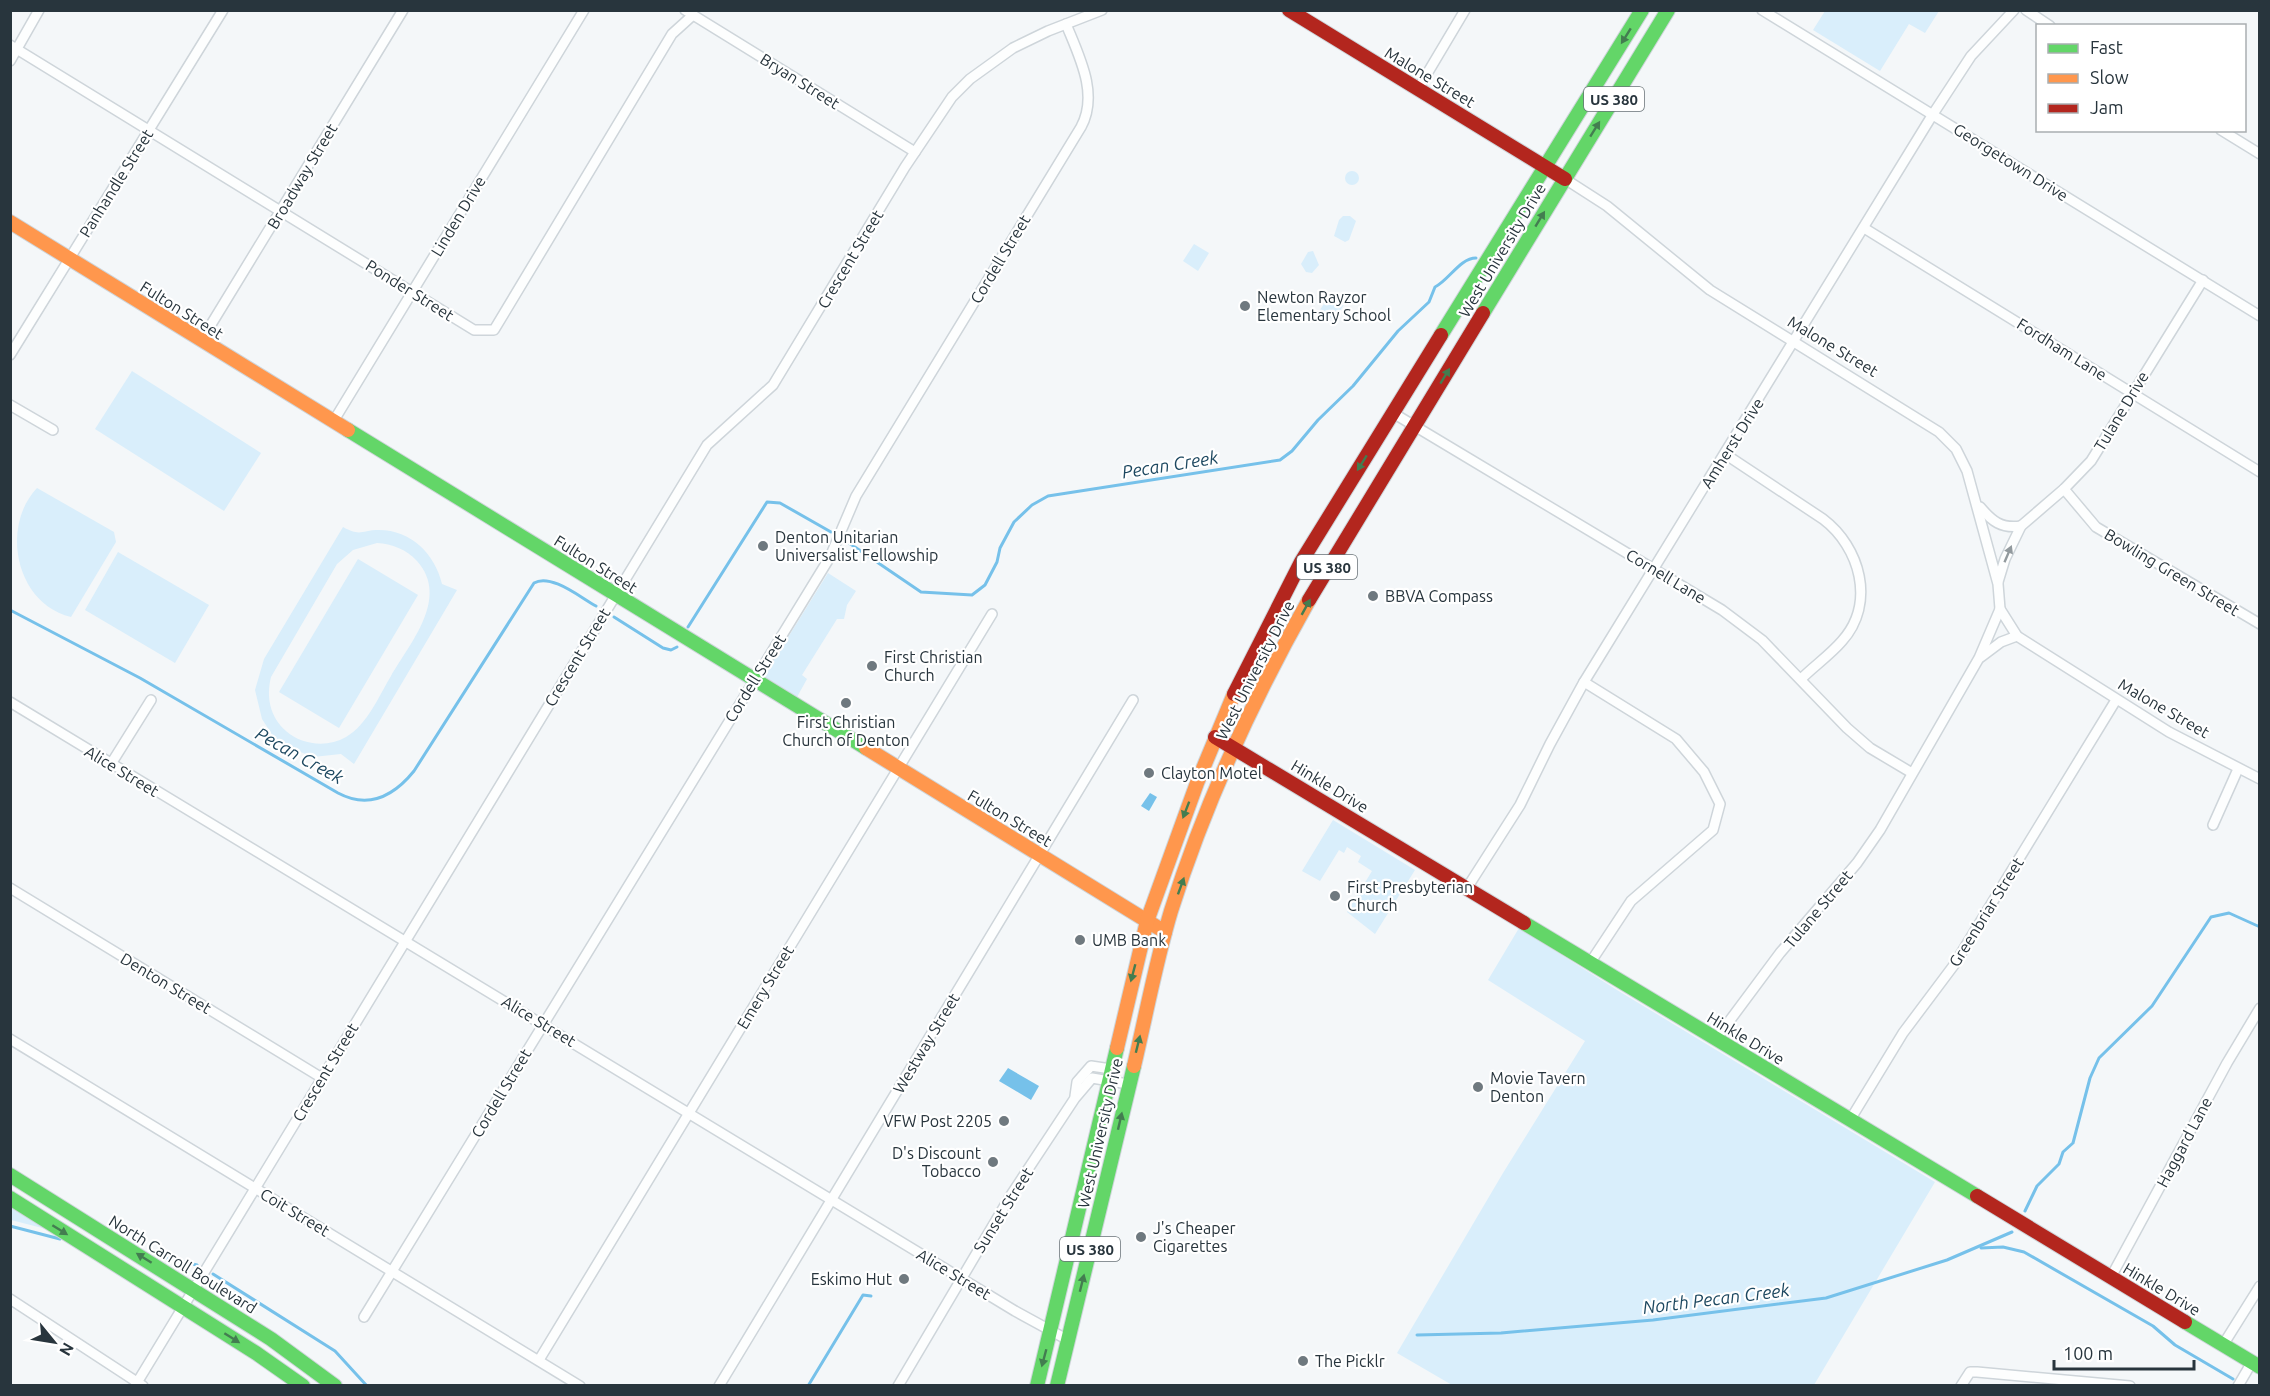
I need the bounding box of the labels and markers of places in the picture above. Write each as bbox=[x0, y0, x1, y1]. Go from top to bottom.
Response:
place label: Newton Rayzor Elementary School bbox=[1257, 288, 1391, 324]
marker: Newton Rayzor Elementary School bbox=[1238, 299, 1252, 313]
place label: Denton Unitarian Universalist Fellowship bbox=[775, 528, 938, 564]
marker: Denton Unitarian Universalist Fellowship bbox=[756, 539, 770, 553]
place label: BBVA Compass bbox=[1385, 587, 1493, 605]
marker: BBVA Compass bbox=[1366, 589, 1380, 603]
place label: First Christian Church bbox=[884, 648, 983, 684]
marker: First Christian Church bbox=[865, 659, 879, 673]
marker: First Christian Church of Denton bbox=[839, 696, 853, 710]
place label: First Christian Church of Denton bbox=[782, 713, 910, 749]
place label: Clayton Motel bbox=[1161, 764, 1262, 782]
marker: Clayton Motel bbox=[1142, 766, 1156, 780]
place label: First Presbyterian Church bbox=[1347, 878, 1473, 914]
marker: First Presbyterian Church bbox=[1328, 889, 1342, 903]
place label: UMB Bank bbox=[1092, 931, 1166, 949]
marker: UMB Bank bbox=[1073, 933, 1087, 947]
place label: Movie Tavern Denton bbox=[1490, 1069, 1586, 1105]
marker: Movie Tavern Denton bbox=[1471, 1080, 1485, 1094]
place label: VFW Post 2205 bbox=[883, 1112, 992, 1130]
marker: VFW Post 2205 bbox=[997, 1114, 1011, 1128]
place label: D's Discount Tobacco bbox=[892, 1144, 982, 1180]
marker: D's Discount Tobacco bbox=[986, 1155, 1000, 1169]
place label: J's Cheaper Cigarettes bbox=[1153, 1219, 1236, 1255]
marker: J's Cheaper Cigarettes bbox=[1134, 1230, 1148, 1244]
place label: Eskimo Hut bbox=[811, 1270, 893, 1288]
marker: Eskimo Hut bbox=[897, 1272, 911, 1286]
place label: The Picklr bbox=[1315, 1352, 1385, 1370]
marker: The Picklr bbox=[1296, 1354, 1310, 1368]

